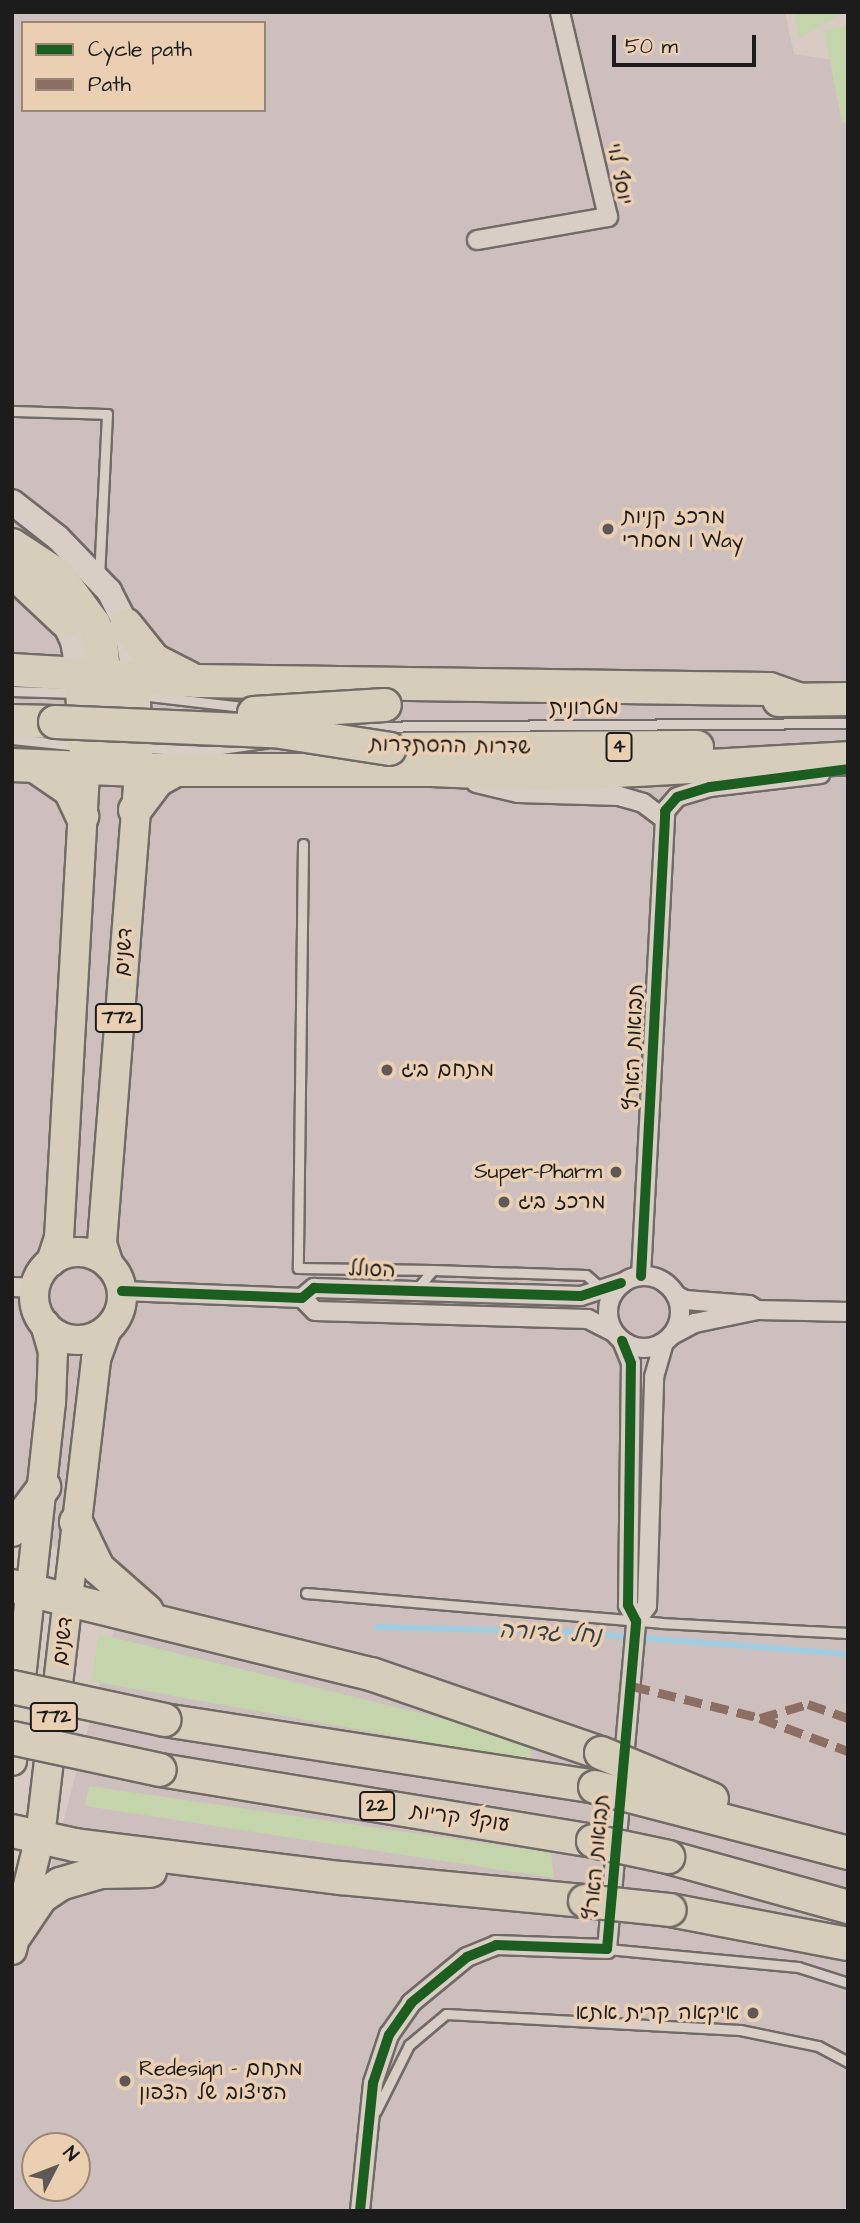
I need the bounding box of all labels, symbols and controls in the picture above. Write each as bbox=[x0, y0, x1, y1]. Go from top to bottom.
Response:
legend bbox=[21, 21, 266, 112]
scale bar bbox=[615, 21, 758, 65]
text: 50 m bbox=[625, 32, 678, 61]
text: Cycle path bbox=[88, 35, 192, 64]
text: Path bbox=[88, 70, 131, 99]
street label: יוסף לוי bbox=[601, 141, 637, 207]
place label: מרכז קניות מסחרי I Way bbox=[622, 504, 743, 554]
marker: מרכז קניות מסחרי I Way bbox=[600, 521, 616, 537]
street label: מטרונית bbox=[549, 695, 619, 721]
street label: שדרות ההסתדרות bbox=[369, 732, 531, 760]
road number: 4 bbox=[605, 732, 633, 762]
street label: דשנים bbox=[110, 927, 138, 977]
street label: תבואות הארץ bbox=[619, 984, 649, 1110]
road number: 772 bbox=[94, 1002, 144, 1034]
place label: מתחם ביג bbox=[401, 1057, 494, 1083]
marker: מתחם ביג bbox=[379, 1062, 395, 1078]
place label: Super-Pharm bbox=[474, 1159, 602, 1185]
marker: Super-Pharm bbox=[608, 1164, 624, 1180]
place label: מרכז ביג bbox=[518, 1189, 606, 1215]
marker: מרכז ביג bbox=[496, 1194, 512, 1210]
street label: הסולל bbox=[348, 1257, 396, 1283]
street label: דשנים bbox=[48, 1615, 78, 1667]
water label: נחל גדורה bbox=[498, 1617, 602, 1649]
road number: 772 bbox=[30, 1702, 78, 1732]
road number: 22 bbox=[358, 1790, 396, 1822]
street label: תבואות הארץ bbox=[579, 1793, 615, 1921]
street label: עוקף קריות bbox=[409, 1799, 511, 1837]
place label: איקאה קרית אתא bbox=[575, 2000, 739, 2026]
marker: איקאה קרית אתא bbox=[745, 2005, 761, 2021]
place label: Redesign - מתחם העיצוב של הצפון bbox=[139, 2056, 303, 2106]
marker: Redesign - מתחם העיצוב של הצפון bbox=[117, 2073, 133, 2089]
north arrow bbox=[21, 2132, 91, 2202]
text: N bbox=[56, 2140, 85, 2167]

